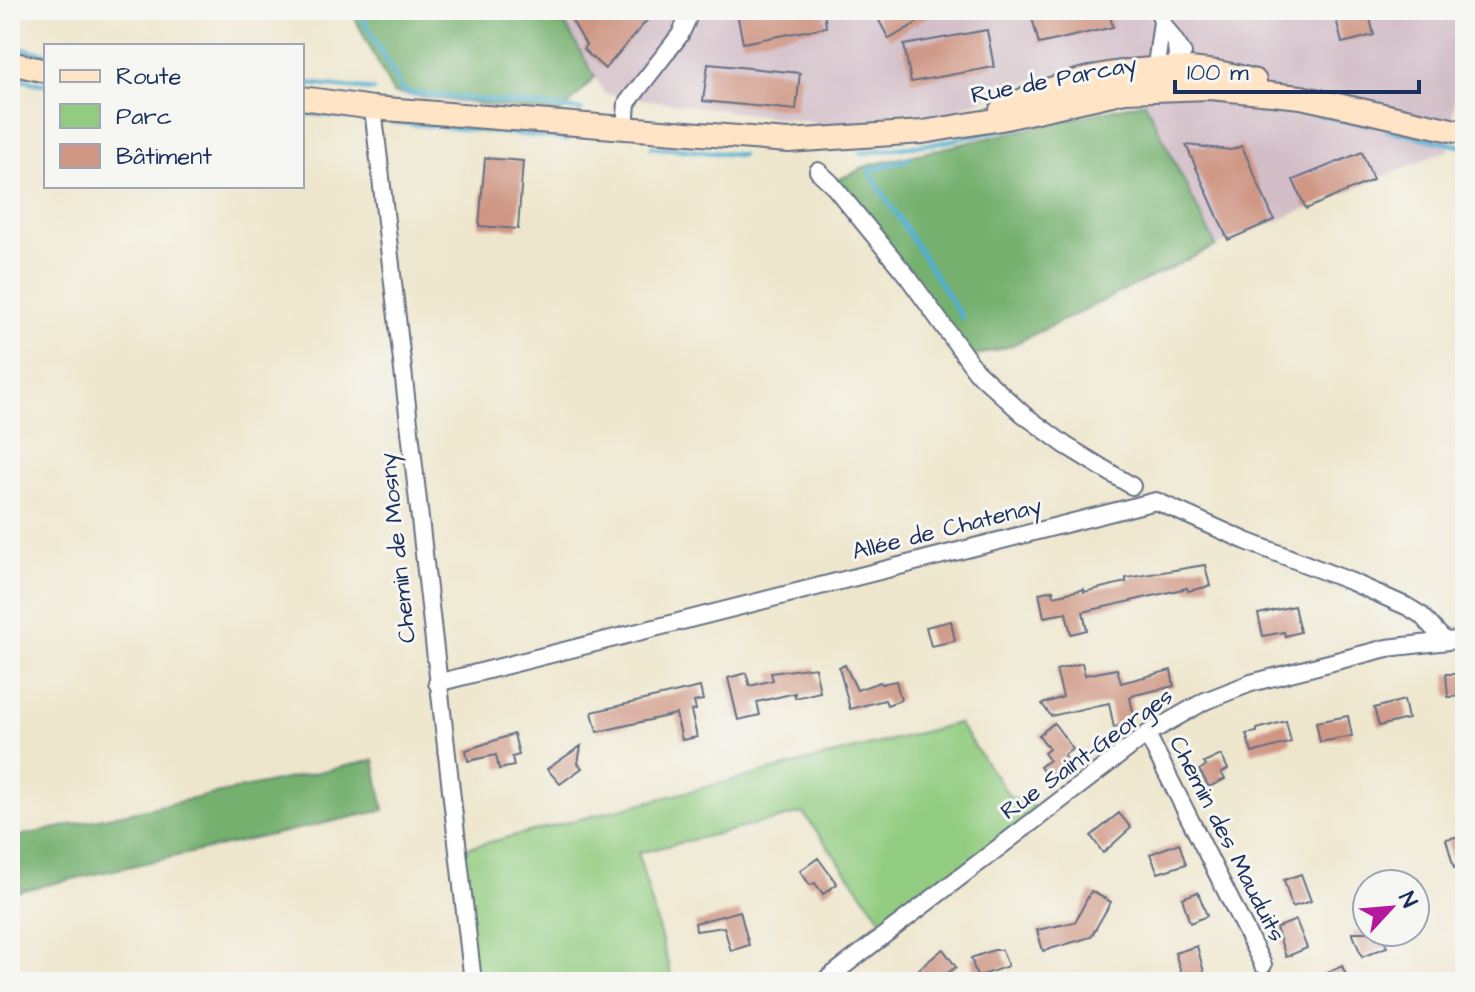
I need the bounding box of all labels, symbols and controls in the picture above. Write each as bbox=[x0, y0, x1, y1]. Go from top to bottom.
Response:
legend bbox=[44, 44, 304, 188]
scale bar bbox=[1175, 44, 1419, 94]
street label: Rue de Parcay bbox=[968, 47, 1140, 114]
text: 100 m bbox=[1187, 56, 1249, 90]
text: Route bbox=[116, 60, 182, 94]
text: Parc bbox=[116, 100, 172, 134]
text: Bâtiment bbox=[116, 140, 212, 174]
street label: Chemin de Mosny bbox=[371, 451, 426, 645]
street label: Allée de Chatenay bbox=[848, 489, 1046, 570]
street label: Rue Saint-Georges bbox=[994, 680, 1181, 829]
street label: Chemin des Mauduits bbox=[1160, 730, 1294, 948]
north arrow bbox=[1351, 868, 1431, 948]
text: N bbox=[1391, 887, 1425, 913]

